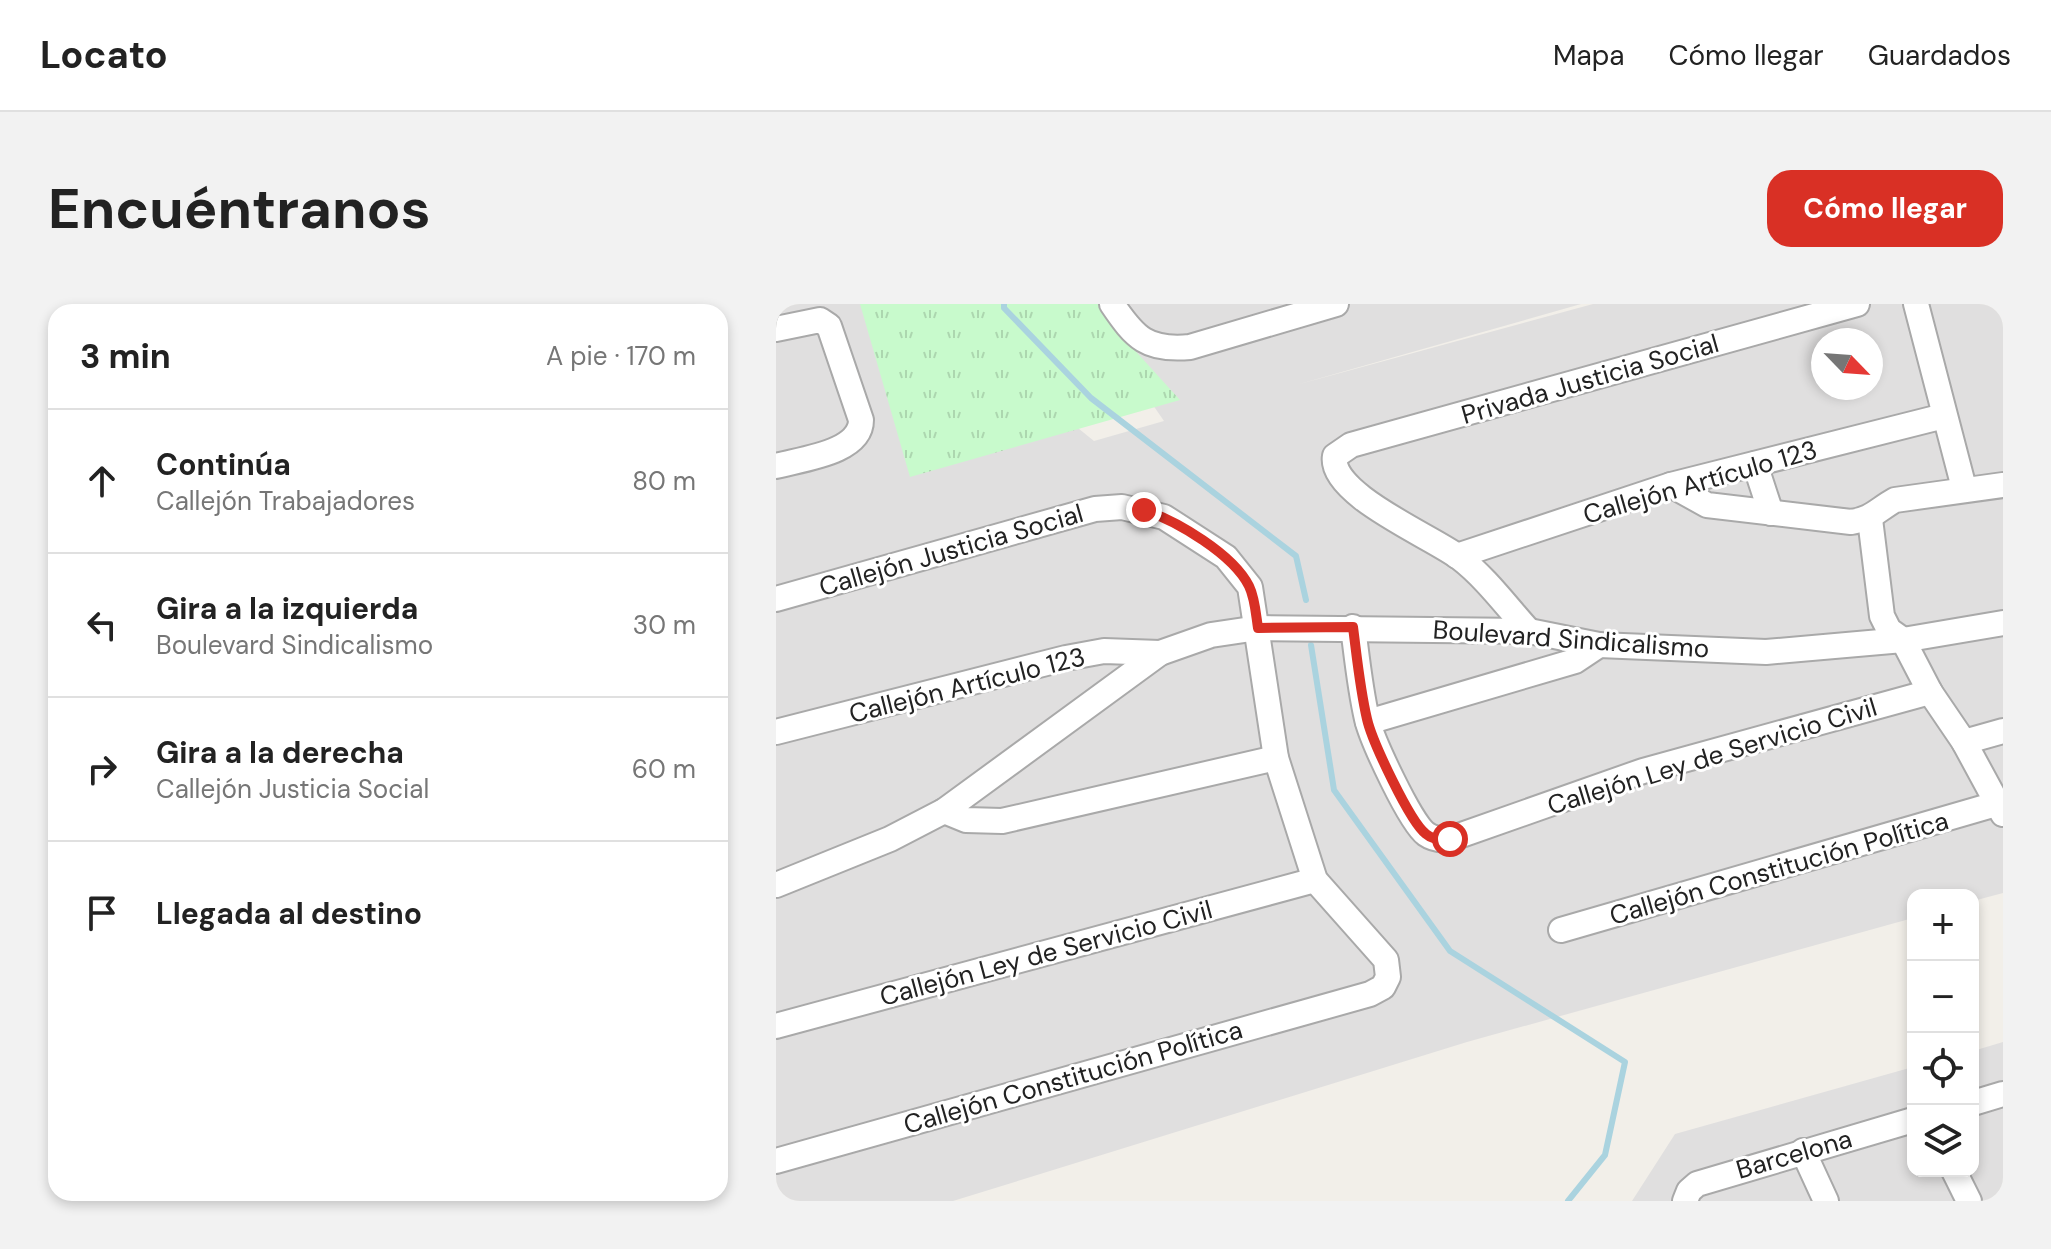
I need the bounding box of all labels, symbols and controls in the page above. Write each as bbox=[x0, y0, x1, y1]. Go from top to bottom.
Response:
text: Locato bbox=[40, 30, 168, 80]
text: Mapa bbox=[1553, 37, 1624, 74]
text: Cómo llegar bbox=[1668, 37, 1824, 74]
text: Guardados bbox=[1868, 37, 2011, 74]
button: Cómo llegar bbox=[1767, 170, 2003, 247]
text: Encuéntranos bbox=[48, 172, 430, 245]
street label: Privada Justicia Social bbox=[1457, 326, 1723, 432]
north arrow bbox=[1811, 328, 1883, 400]
text: 3 min bbox=[80, 334, 171, 379]
text: A pie · 170 m bbox=[546, 339, 696, 373]
street label: Callejón Artículo 123 bbox=[1579, 432, 1821, 532]
text: Continúa bbox=[156, 445, 291, 484]
icon: ahead bbox=[80, 459, 124, 503]
text: 80 m bbox=[632, 464, 696, 498]
text: Callejón Trabajadores bbox=[156, 484, 415, 518]
route end bbox=[1126, 492, 1162, 528]
street label: Callejón Justicia Social bbox=[815, 496, 1087, 604]
text: Gira a la izquierda bbox=[156, 589, 418, 628]
icon: left bbox=[80, 603, 124, 647]
text: 30 m bbox=[633, 608, 696, 642]
street label: Boulevard Sindicalismo bbox=[1432, 612, 1710, 666]
text: Boulevard Sindicalismo bbox=[156, 628, 433, 662]
street label: Callejón Artículo 123 bbox=[845, 639, 1089, 731]
street label: Callejón Ley de Servicio Civil bbox=[1543, 690, 1881, 822]
text: Gira a la derecha bbox=[156, 733, 404, 772]
icon: right bbox=[80, 747, 124, 791]
text: 60 m bbox=[632, 752, 696, 786]
text: Callejón Justicia Social bbox=[156, 772, 429, 806]
street label: Callejón Constitución Política bbox=[1606, 803, 1952, 933]
route start bbox=[1432, 821, 1468, 857]
map controls bbox=[1907, 889, 1979, 1177]
button: + bbox=[1907, 889, 1979, 961]
icon: arrive bbox=[80, 891, 124, 935]
street label: Callejón Ley de Servicio Civil bbox=[876, 892, 1216, 1014]
text: Llegada al destino bbox=[156, 894, 422, 933]
button: − bbox=[1907, 961, 1979, 1033]
street label: Callejón Constitución Política bbox=[900, 1012, 1246, 1142]
button: locate bbox=[1907, 1033, 1979, 1105]
button: layers bbox=[1907, 1105, 1979, 1177]
street label: Barcelona bbox=[1732, 1121, 1856, 1187]

